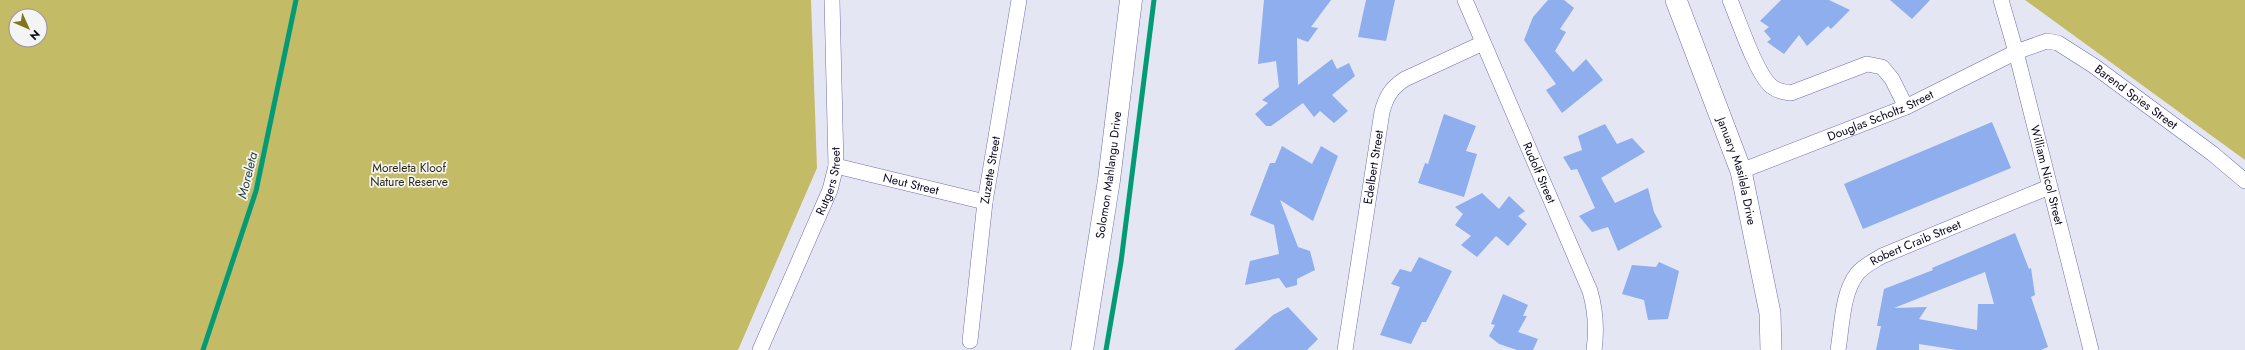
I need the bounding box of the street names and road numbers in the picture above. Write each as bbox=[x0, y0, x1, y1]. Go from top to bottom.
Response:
street label: Barend Spies Street bbox=[2091, 60, 2181, 134]
street label: Douglas Scholtz Street bbox=[1825, 86, 1937, 146]
street label: Solomon Mahlangu Drive bbox=[1091, 110, 1126, 240]
street label: January Masilela Drive bbox=[1712, 113, 1761, 227]
street label: William Nicol Street bbox=[2026, 123, 2068, 227]
street label: Edelbert Street bbox=[1359, 129, 1388, 206]
street label: Zuzette Street bbox=[976, 135, 1005, 205]
street label: Rudolf Street bbox=[1518, 139, 1560, 206]
street label: Rutgers Street bbox=[811, 147, 845, 218]
street label: Neut Street bbox=[881, 169, 941, 200]
street label: Robert Craib Street bbox=[1867, 215, 1964, 270]

